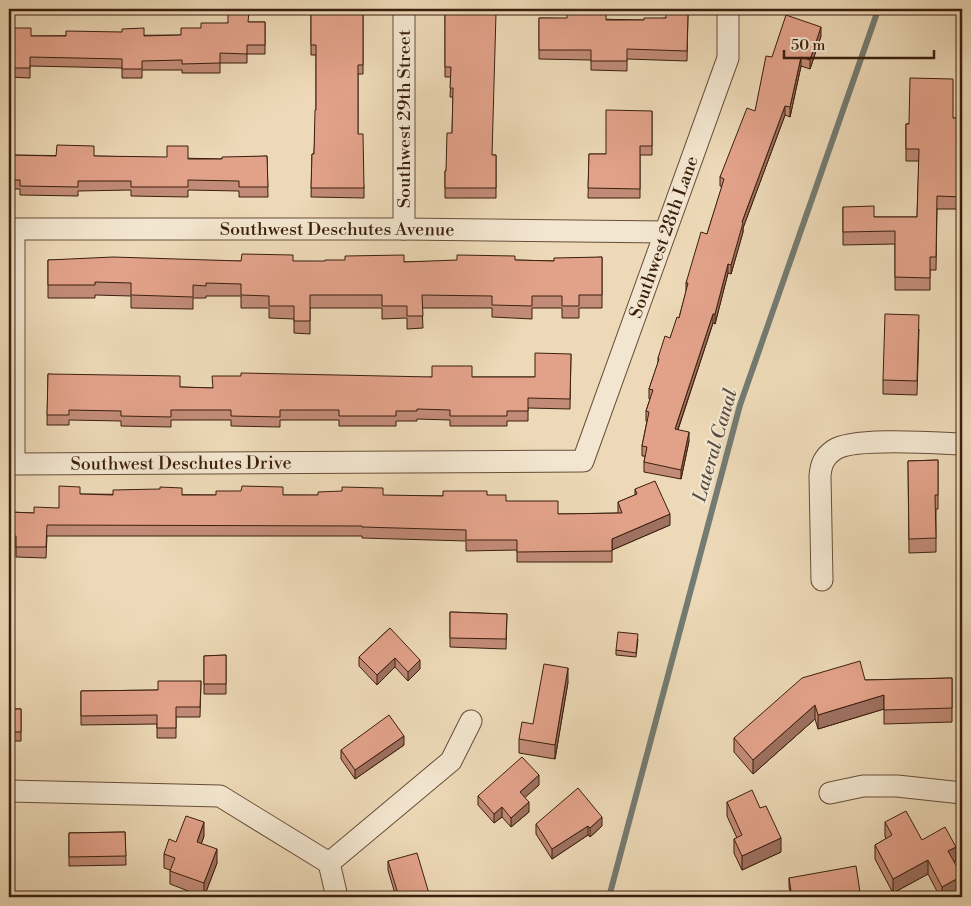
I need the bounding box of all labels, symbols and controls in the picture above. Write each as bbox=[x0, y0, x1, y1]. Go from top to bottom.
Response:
scale bar bbox=[784, 28, 934, 60]
street label: Southwest 29th Street bbox=[393, 29, 416, 208]
text: 50 m bbox=[791, 36, 825, 55]
street label: Southwest 28th Lane bbox=[624, 153, 704, 321]
street label: Southwest Deschutes Avenue bbox=[220, 218, 454, 242]
water label: Lateral Canal bbox=[687, 386, 743, 505]
street label: Southwest Deschutes Drive bbox=[70, 452, 292, 476]

